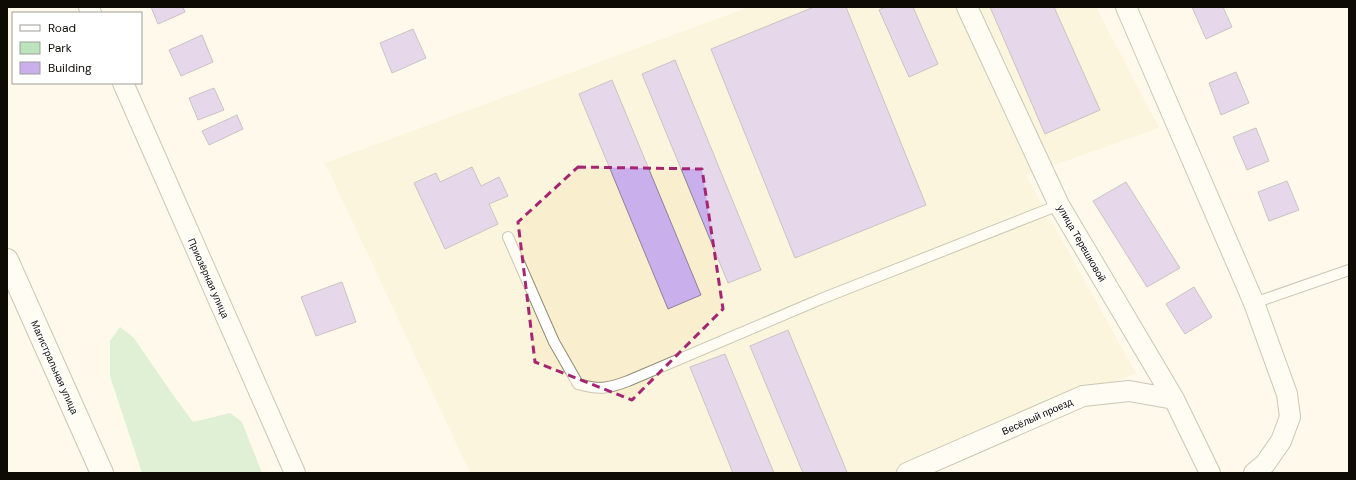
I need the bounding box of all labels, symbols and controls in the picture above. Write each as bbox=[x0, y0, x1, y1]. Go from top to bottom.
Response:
legend bbox=[12, 12, 142, 84]
text: Road bbox=[48, 20, 76, 36]
text: Park bbox=[48, 40, 72, 56]
text: Building bbox=[48, 60, 92, 76]
street label: улица Терешковой bbox=[1054, 202, 1109, 284]
street label: Приозёрная улица bbox=[185, 236, 232, 321]
street label: Магистральная улица bbox=[28, 318, 81, 417]
street label: Весёлый проезд bbox=[1000, 395, 1075, 438]

